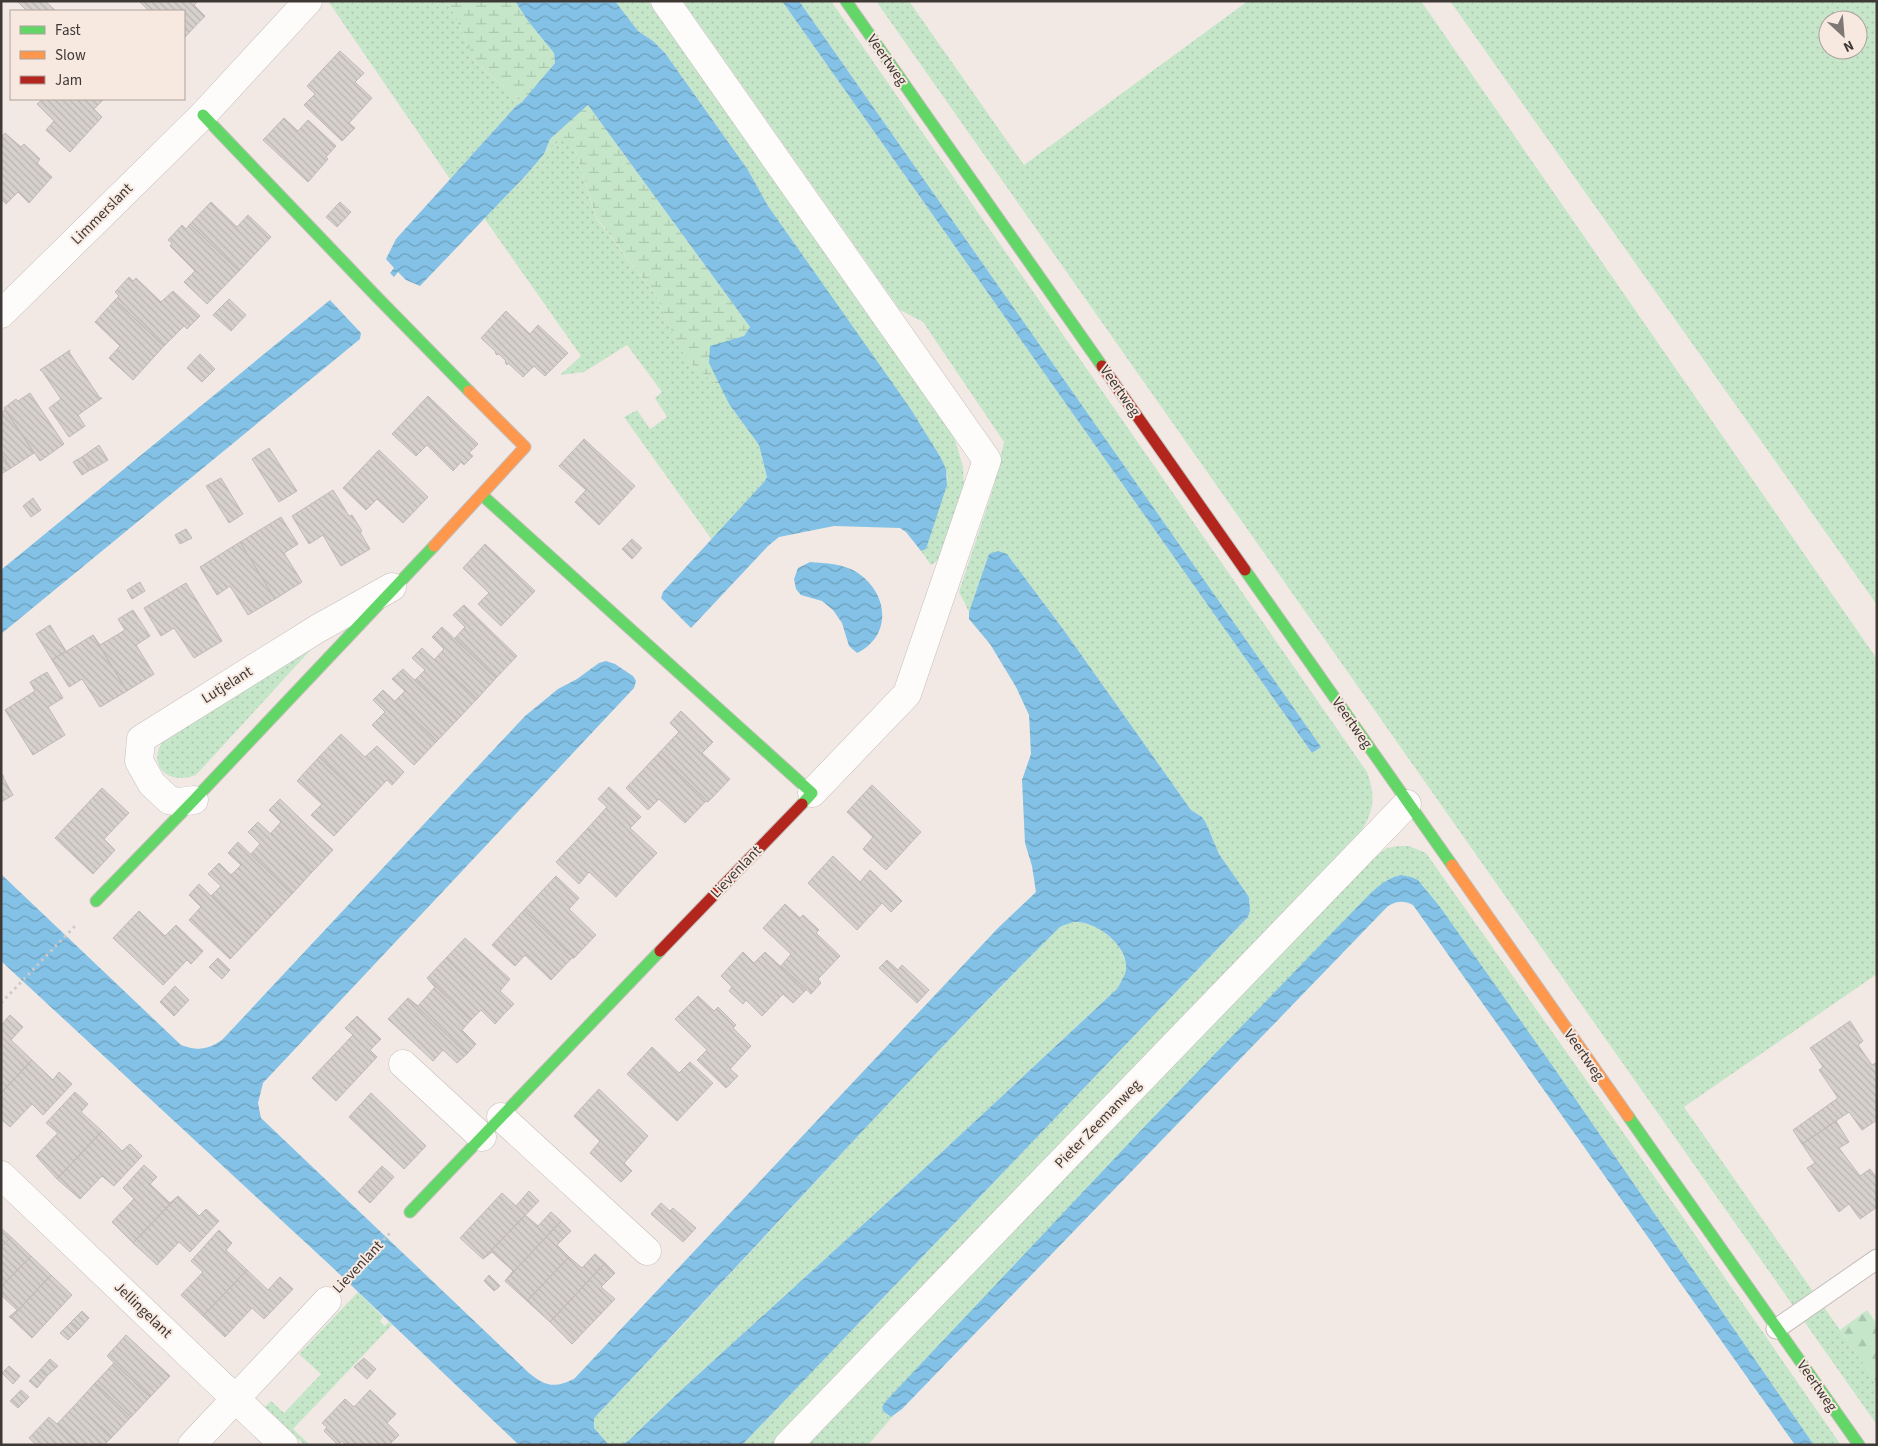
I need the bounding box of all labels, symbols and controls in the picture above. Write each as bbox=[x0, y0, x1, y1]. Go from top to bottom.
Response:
legend bbox=[10, 10, 185, 100]
north arrow bbox=[1818, 10, 1868, 60]
text: Fast bbox=[55, 20, 81, 41]
street label: Veertweg bbox=[862, 30, 913, 90]
text: N bbox=[1840, 35, 1857, 57]
text: Slow bbox=[55, 45, 86, 66]
text: Jam bbox=[55, 70, 82, 91]
street label: Limmerslant bbox=[67, 179, 137, 249]
street label: Veertweg bbox=[1095, 361, 1146, 421]
street label: Lutjelant bbox=[198, 661, 256, 709]
street label: Veertweg bbox=[1327, 693, 1378, 753]
street label: Lievenlant bbox=[706, 841, 766, 903]
street label: Veertweg bbox=[1559, 1025, 1610, 1085]
street label: Pieter Zeemanweg bbox=[1050, 1075, 1146, 1173]
street label: Lievenlant bbox=[328, 1236, 388, 1298]
street label: Jellingelant bbox=[109, 1277, 177, 1343]
street label: Veertweg bbox=[1792, 1356, 1843, 1416]

